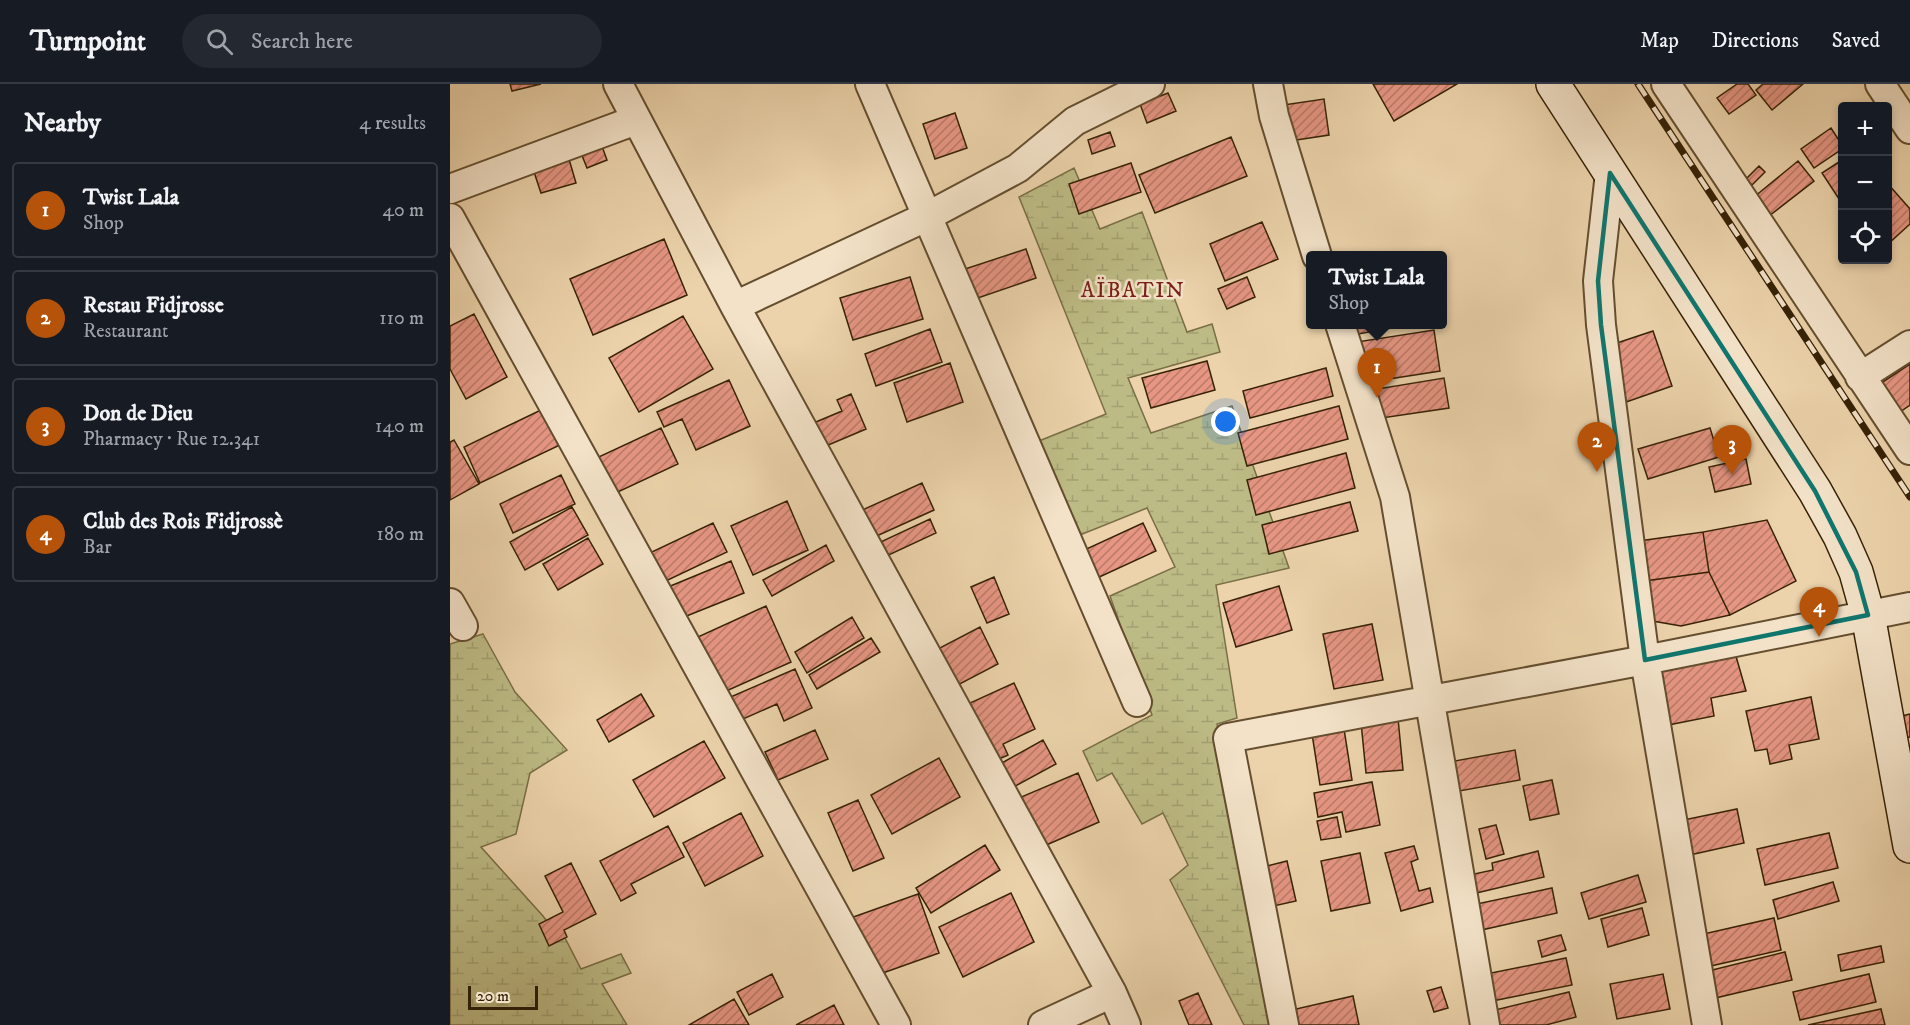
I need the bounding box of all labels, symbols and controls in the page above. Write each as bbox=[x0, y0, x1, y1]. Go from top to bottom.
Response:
search box bbox=[182, 14, 602, 68]
text: Turnpoint bbox=[30, 24, 146, 59]
icon: search bbox=[203, 25, 236, 58]
text: Search here bbox=[251, 28, 353, 55]
text: Map bbox=[1640, 28, 1679, 54]
text: Directions bbox=[1712, 28, 1799, 54]
text: Saved bbox=[1832, 28, 1880, 54]
map controls bbox=[1838, 102, 1892, 264]
button: + bbox=[1838, 102, 1892, 156]
text: Nearby bbox=[24, 107, 101, 140]
text: 4 results bbox=[359, 111, 426, 136]
button: − bbox=[1838, 156, 1892, 210]
text: Twist Lala bbox=[83, 184, 179, 211]
text: 1 bbox=[42, 198, 49, 223]
text: 40 m bbox=[382, 198, 424, 223]
button: locate bbox=[1838, 210, 1892, 264]
text: Shop bbox=[83, 211, 124, 236]
popup bbox=[1306, 251, 1447, 329]
text: Twist Lala bbox=[1328, 264, 1425, 291]
district label: AÏBATIN bbox=[1081, 277, 1185, 304]
text: Shop bbox=[1328, 291, 1369, 316]
text: Restau Fidjrosse bbox=[83, 292, 224, 319]
text: 2 bbox=[41, 306, 50, 331]
text: 110 m bbox=[379, 306, 424, 331]
text: Restaurant bbox=[83, 319, 168, 344]
pin: 1 bbox=[1358, 348, 1396, 398]
text: Don de Dieu bbox=[83, 400, 193, 427]
your location bbox=[1211, 407, 1240, 436]
text: 3 bbox=[42, 414, 49, 439]
text: 140 m bbox=[375, 414, 424, 439]
pin: 2 bbox=[1578, 422, 1616, 472]
pin: 3 bbox=[1712, 426, 1752, 475]
text: Pharmacy · Rue 12.341 bbox=[83, 427, 260, 452]
text: Club des Rois Fidjrossè bbox=[83, 508, 283, 535]
text: 4 bbox=[40, 522, 51, 547]
text: 180 m bbox=[377, 522, 424, 547]
text: Bar bbox=[83, 535, 112, 560]
pin: 4 bbox=[1800, 588, 1838, 637]
scale bar bbox=[468, 983, 538, 1010]
text: 20 m bbox=[477, 986, 509, 1006]

